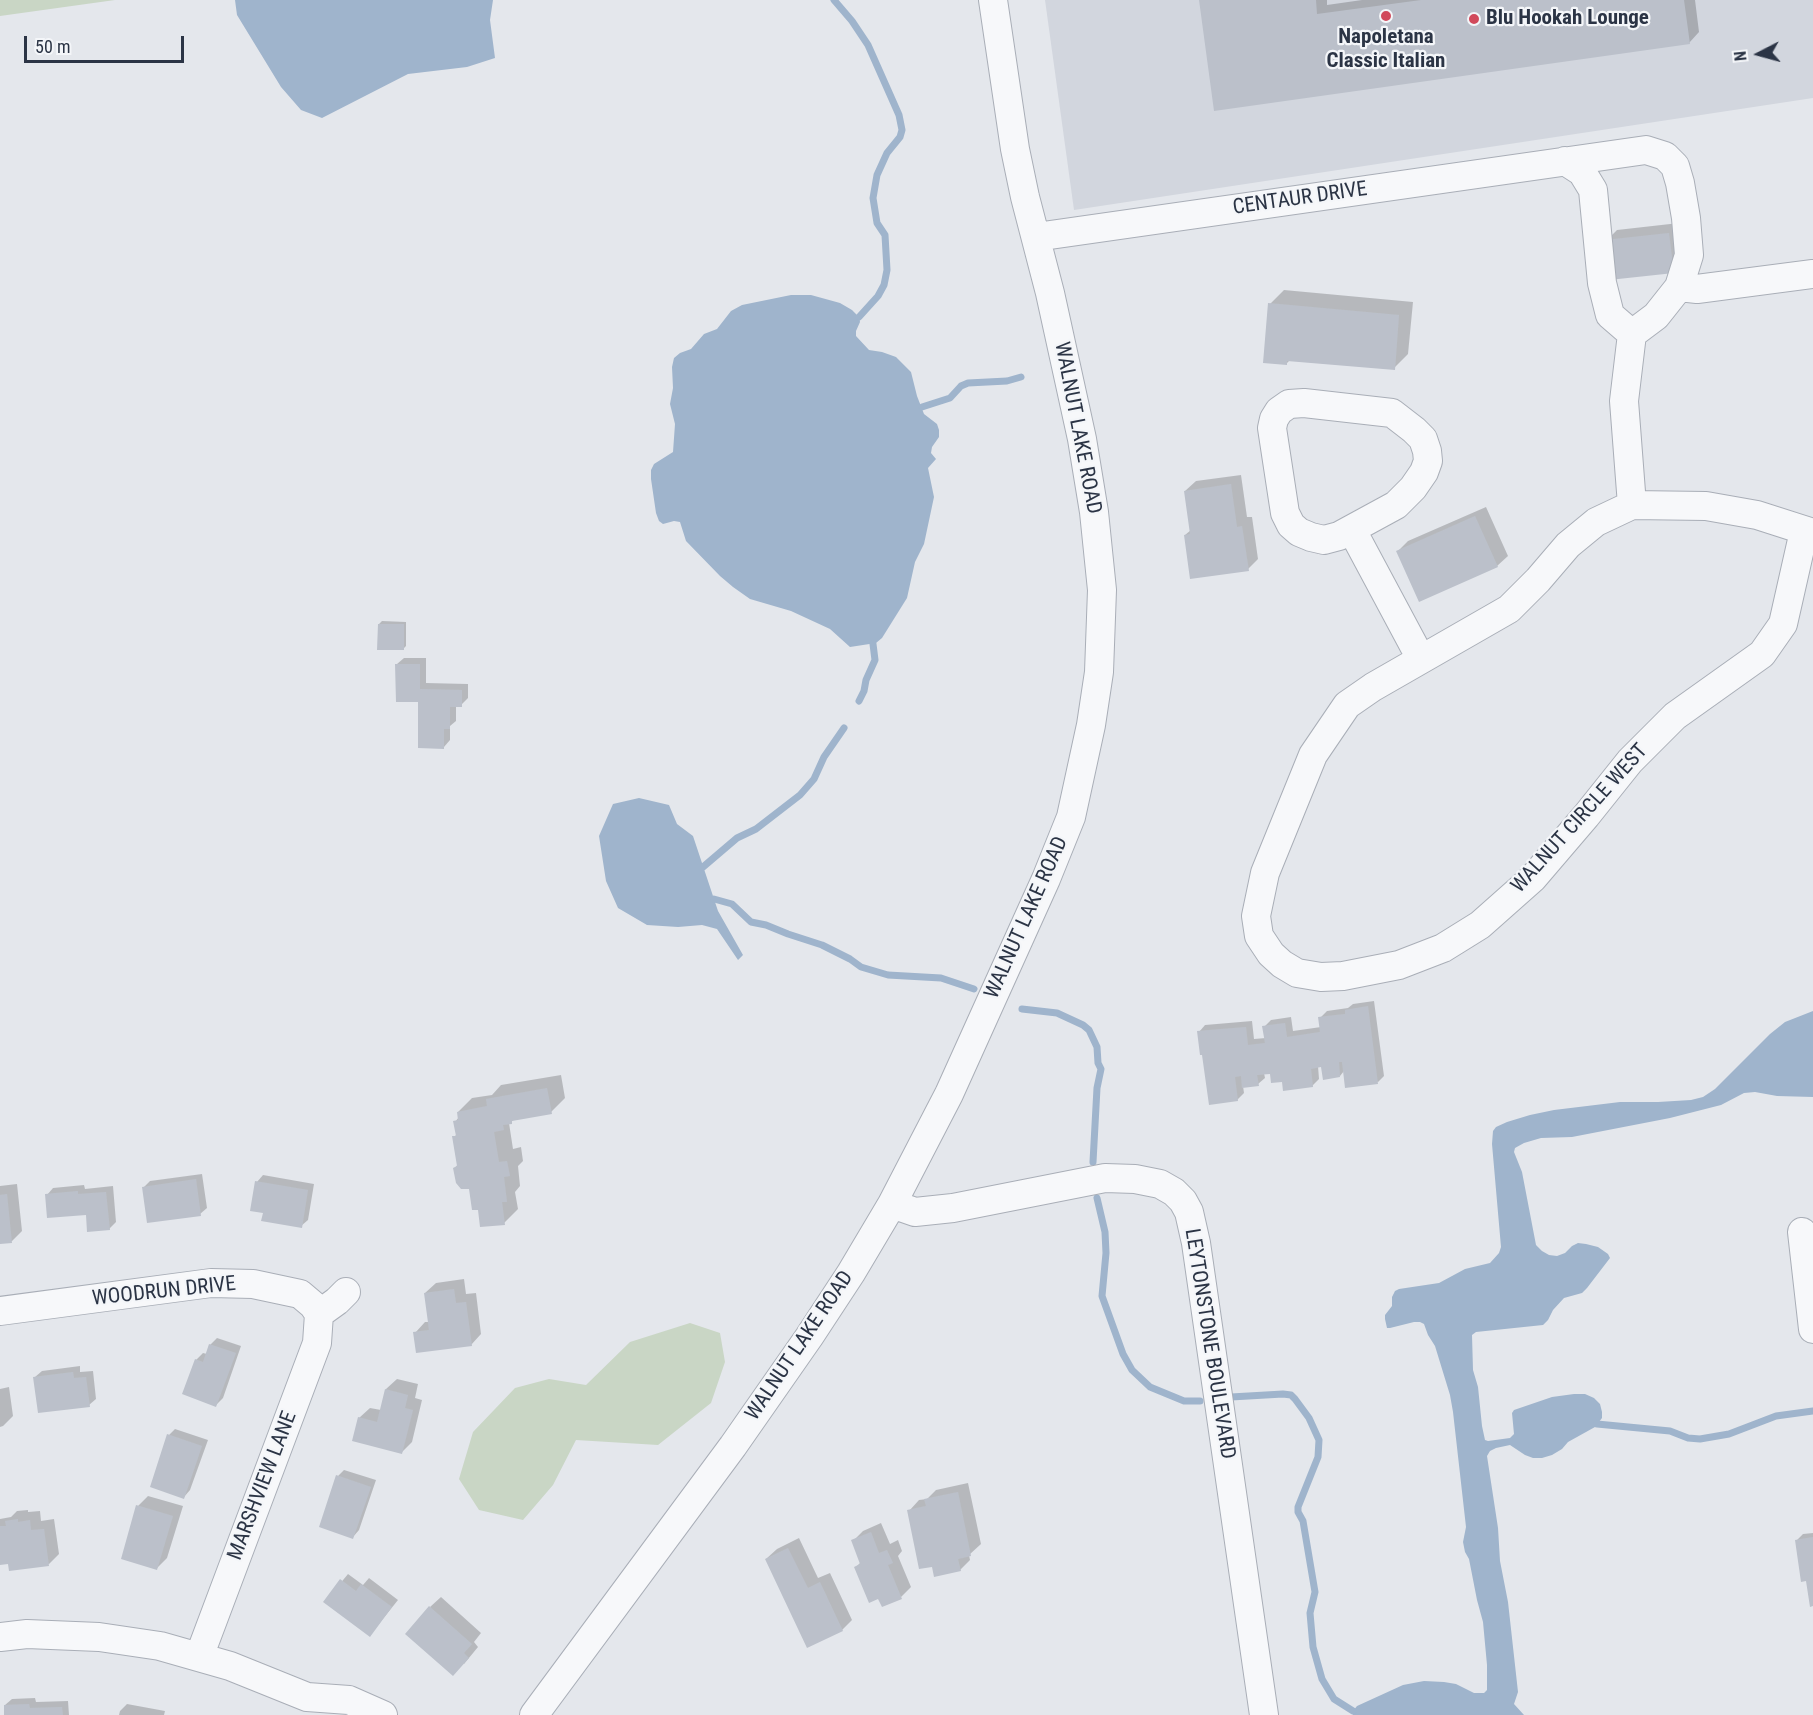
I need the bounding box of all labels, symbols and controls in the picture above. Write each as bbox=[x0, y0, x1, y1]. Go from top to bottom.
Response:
place label: Blu Hookah Lounge bbox=[1486, 6, 1649, 32]
marker: Napoletana Classic Italian bbox=[1379, 9, 1393, 23]
marker: Blu Hookah Lounge bbox=[1467, 12, 1481, 26]
scale bar bbox=[27, 24, 188, 62]
north arrow bbox=[1729, 24, 1789, 84]
place label: Napoletana Classic Italian bbox=[1327, 25, 1445, 75]
text: 50 m bbox=[35, 36, 70, 57]
text: N bbox=[1731, 50, 1751, 62]
street label: CENTAUR DRIVE bbox=[1231, 177, 1369, 221]
street label: WALNUT LAKE ROAD bbox=[1048, 340, 1106, 516]
street label: WALNUT CIRCLE WEST bbox=[1506, 739, 1654, 899]
street label: WALNUT LAKE ROAD bbox=[980, 833, 1074, 1003]
street label: LEYTONSTONE BOULEVARD bbox=[1178, 1227, 1240, 1461]
street label: WALNUT LAKE ROAD bbox=[741, 1266, 859, 1426]
street label: WOODRUN DRIVE bbox=[91, 1272, 237, 1312]
street label: MARSHVIEW LANE bbox=[223, 1408, 303, 1564]

